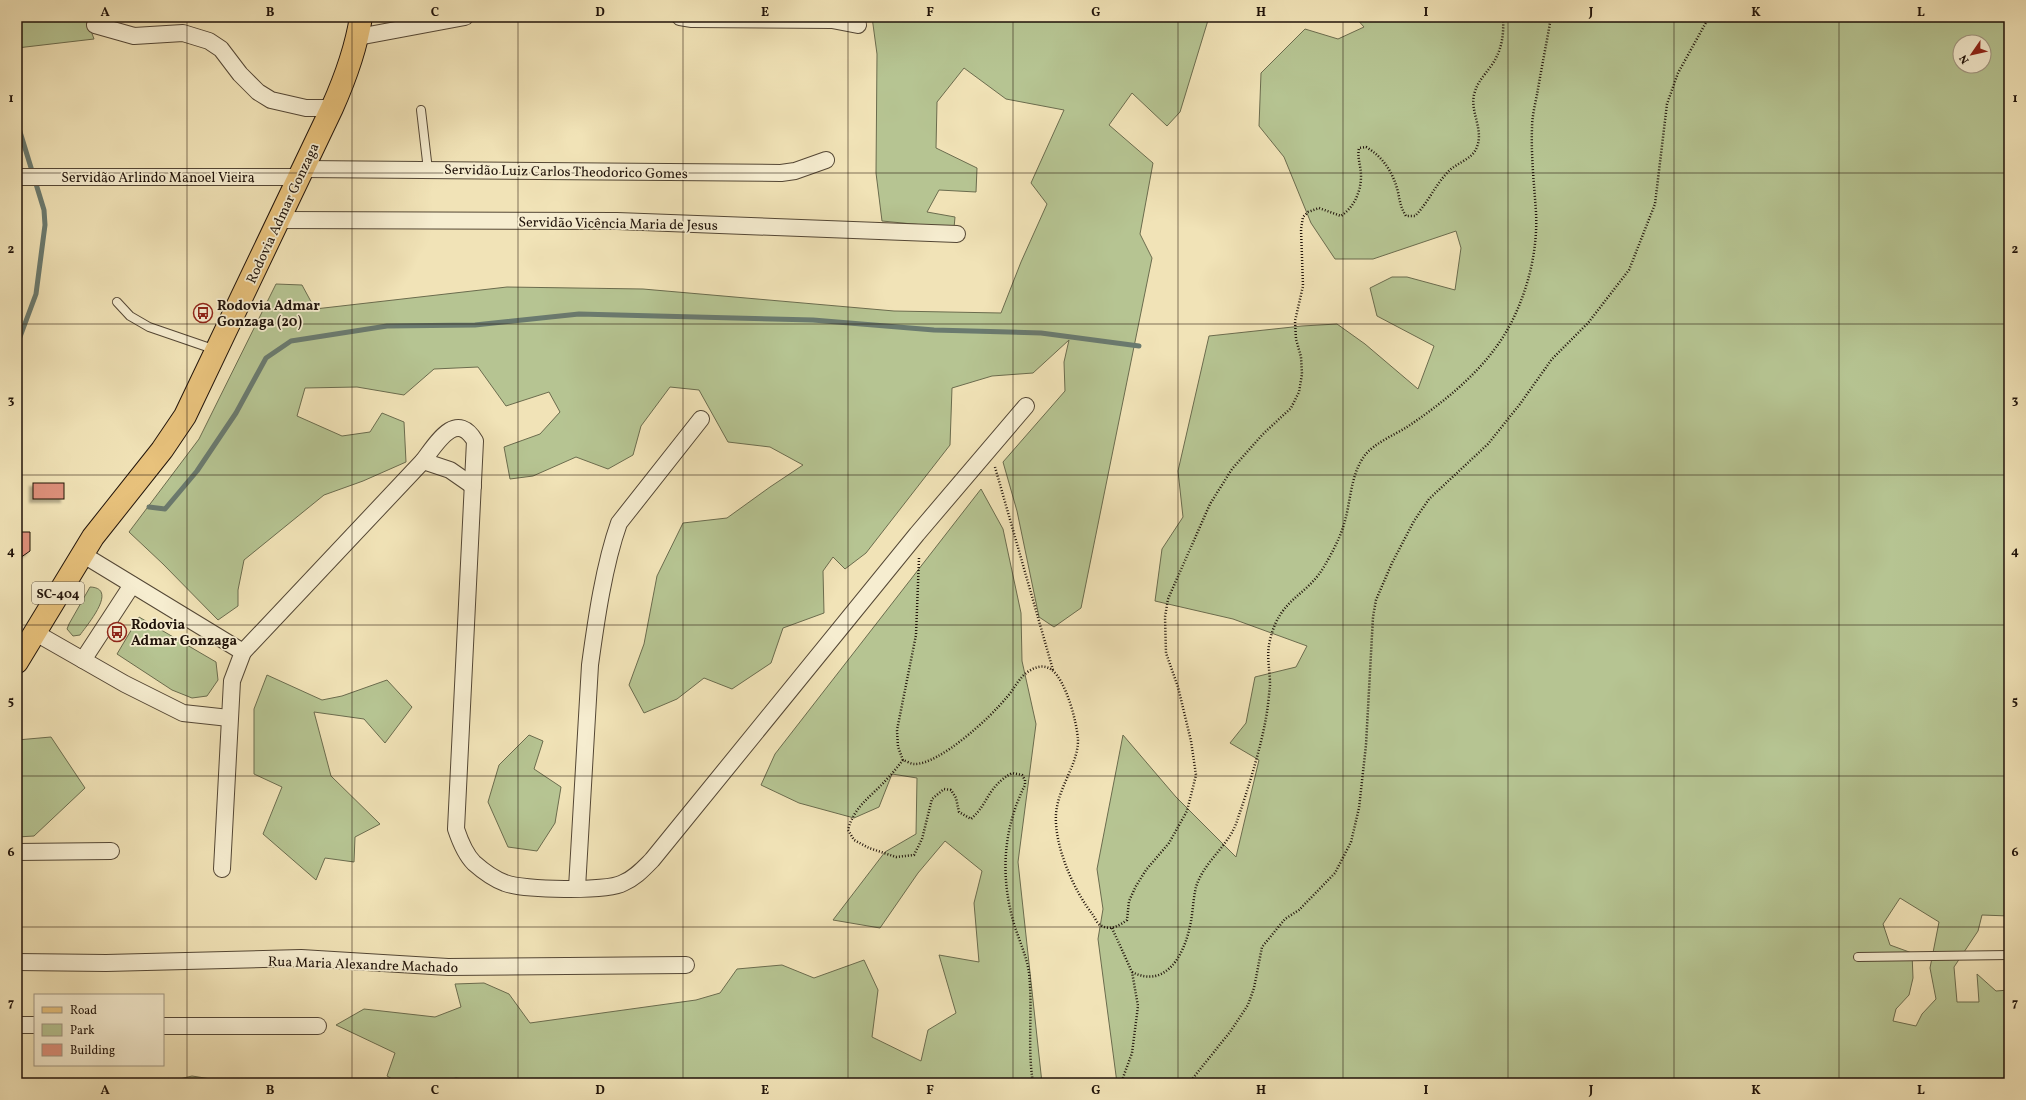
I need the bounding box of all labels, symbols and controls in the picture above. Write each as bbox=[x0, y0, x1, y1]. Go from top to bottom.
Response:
text: A bbox=[100, 4, 110, 22]
text: B bbox=[266, 4, 275, 22]
text: C bbox=[431, 4, 439, 22]
text: D bbox=[595, 4, 605, 22]
text: E bbox=[761, 4, 769, 22]
text: F bbox=[926, 4, 934, 22]
text: G bbox=[1091, 4, 1101, 22]
text: H bbox=[1256, 4, 1266, 22]
text: I bbox=[1424, 4, 1429, 22]
text: J bbox=[1588, 4, 1594, 22]
text: K bbox=[1751, 4, 1761, 22]
text: L bbox=[1917, 4, 1925, 22]
north arrow bbox=[1952, 34, 1992, 74]
text: N bbox=[1956, 51, 1973, 66]
text: 1 bbox=[8, 90, 14, 108]
text: 1 bbox=[2012, 90, 2018, 108]
street label: Rodovia Admar Gonzaga bbox=[242, 140, 324, 287]
street label: Servidão Luiz Carlos Theodorico Gomes bbox=[444, 161, 688, 184]
street label: Servidão Arlindo Manoel Vieira bbox=[61, 169, 255, 188]
street label: Servidão Vicência Maria de Jesus bbox=[518, 213, 718, 236]
text: 2 bbox=[8, 241, 15, 259]
text: 2 bbox=[2012, 241, 2019, 259]
place label: Rodovia Admar Gonzaga (20) bbox=[217, 297, 320, 332]
bus stop icon: Rodovia Admar Gonzaga (20) bbox=[192, 302, 214, 324]
text: 3 bbox=[8, 392, 15, 410]
text: 3 bbox=[2012, 392, 2019, 410]
text: 4 bbox=[7, 543, 15, 561]
text: 4 bbox=[2011, 543, 2019, 561]
road number: SC-404 bbox=[32, 582, 84, 604]
place label: Rodovia Admar Gonzaga bbox=[131, 616, 237, 651]
bus stop icon: Rodovia Admar Gonzaga bbox=[106, 621, 128, 643]
text: 5 bbox=[8, 693, 14, 711]
text: 5 bbox=[2012, 693, 2018, 711]
text: 6 bbox=[7, 844, 15, 862]
text: 6 bbox=[2011, 844, 2019, 862]
street label: Rua Maria Alexandre Machado bbox=[268, 953, 458, 978]
legend bbox=[34, 994, 164, 1066]
text: 7 bbox=[8, 995, 14, 1013]
text: 7 bbox=[2012, 995, 2018, 1013]
text: Road bbox=[70, 1003, 97, 1019]
text: Park bbox=[70, 1023, 95, 1039]
text: Building bbox=[70, 1043, 115, 1059]
text: A bbox=[100, 1082, 110, 1100]
text: B bbox=[266, 1082, 275, 1100]
text: C bbox=[431, 1082, 439, 1100]
text: D bbox=[595, 1082, 605, 1100]
text: E bbox=[761, 1082, 769, 1100]
text: F bbox=[926, 1082, 934, 1100]
text: G bbox=[1091, 1082, 1101, 1100]
text: H bbox=[1256, 1082, 1266, 1100]
text: I bbox=[1424, 1082, 1429, 1100]
text: J bbox=[1588, 1082, 1594, 1100]
text: K bbox=[1751, 1082, 1761, 1100]
text: L bbox=[1917, 1082, 1925, 1100]

